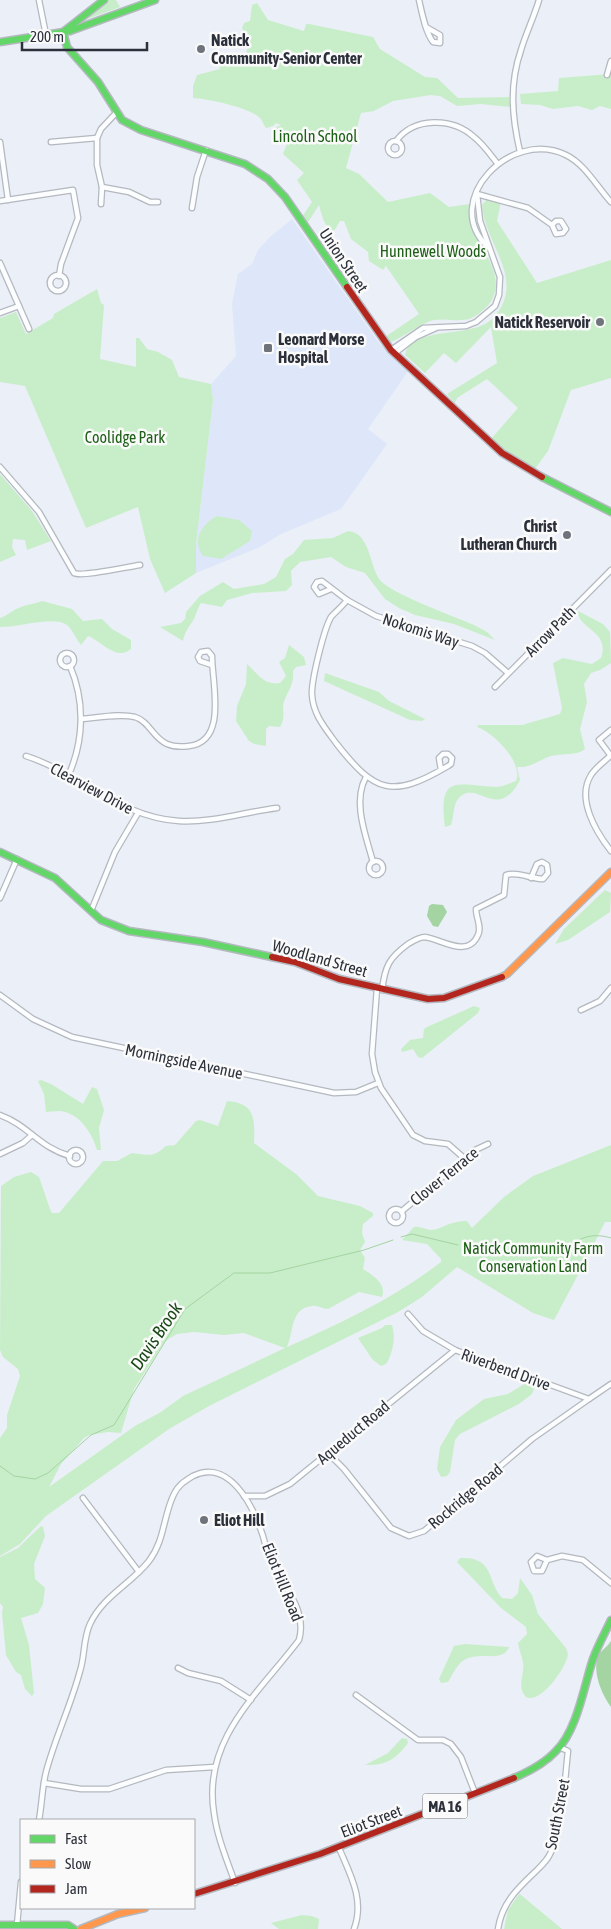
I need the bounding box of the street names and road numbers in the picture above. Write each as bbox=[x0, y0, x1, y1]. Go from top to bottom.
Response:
street label: Union Street bbox=[316, 225, 372, 296]
street label: Arrow Path bbox=[521, 602, 579, 660]
street label: Nokomis Way bbox=[380, 609, 462, 652]
street label: Clearview Drive bbox=[48, 759, 136, 817]
street label: Woodland Street bbox=[270, 936, 370, 980]
street label: Morningside Avenue bbox=[123, 1040, 244, 1083]
street label: Clover Terrace bbox=[406, 1143, 482, 1209]
street label: Riverbend Drive bbox=[459, 1345, 553, 1393]
street label: Aqueduct Road bbox=[313, 1397, 393, 1468]
street label: Rockridge Road bbox=[424, 1460, 506, 1533]
street label: Eliot Hill Road bbox=[259, 1540, 307, 1624]
street label: South Street bbox=[541, 1777, 573, 1851]
road number: MA 16 bbox=[422, 1794, 468, 1818]
street label: Eliot Street bbox=[338, 1801, 405, 1841]

